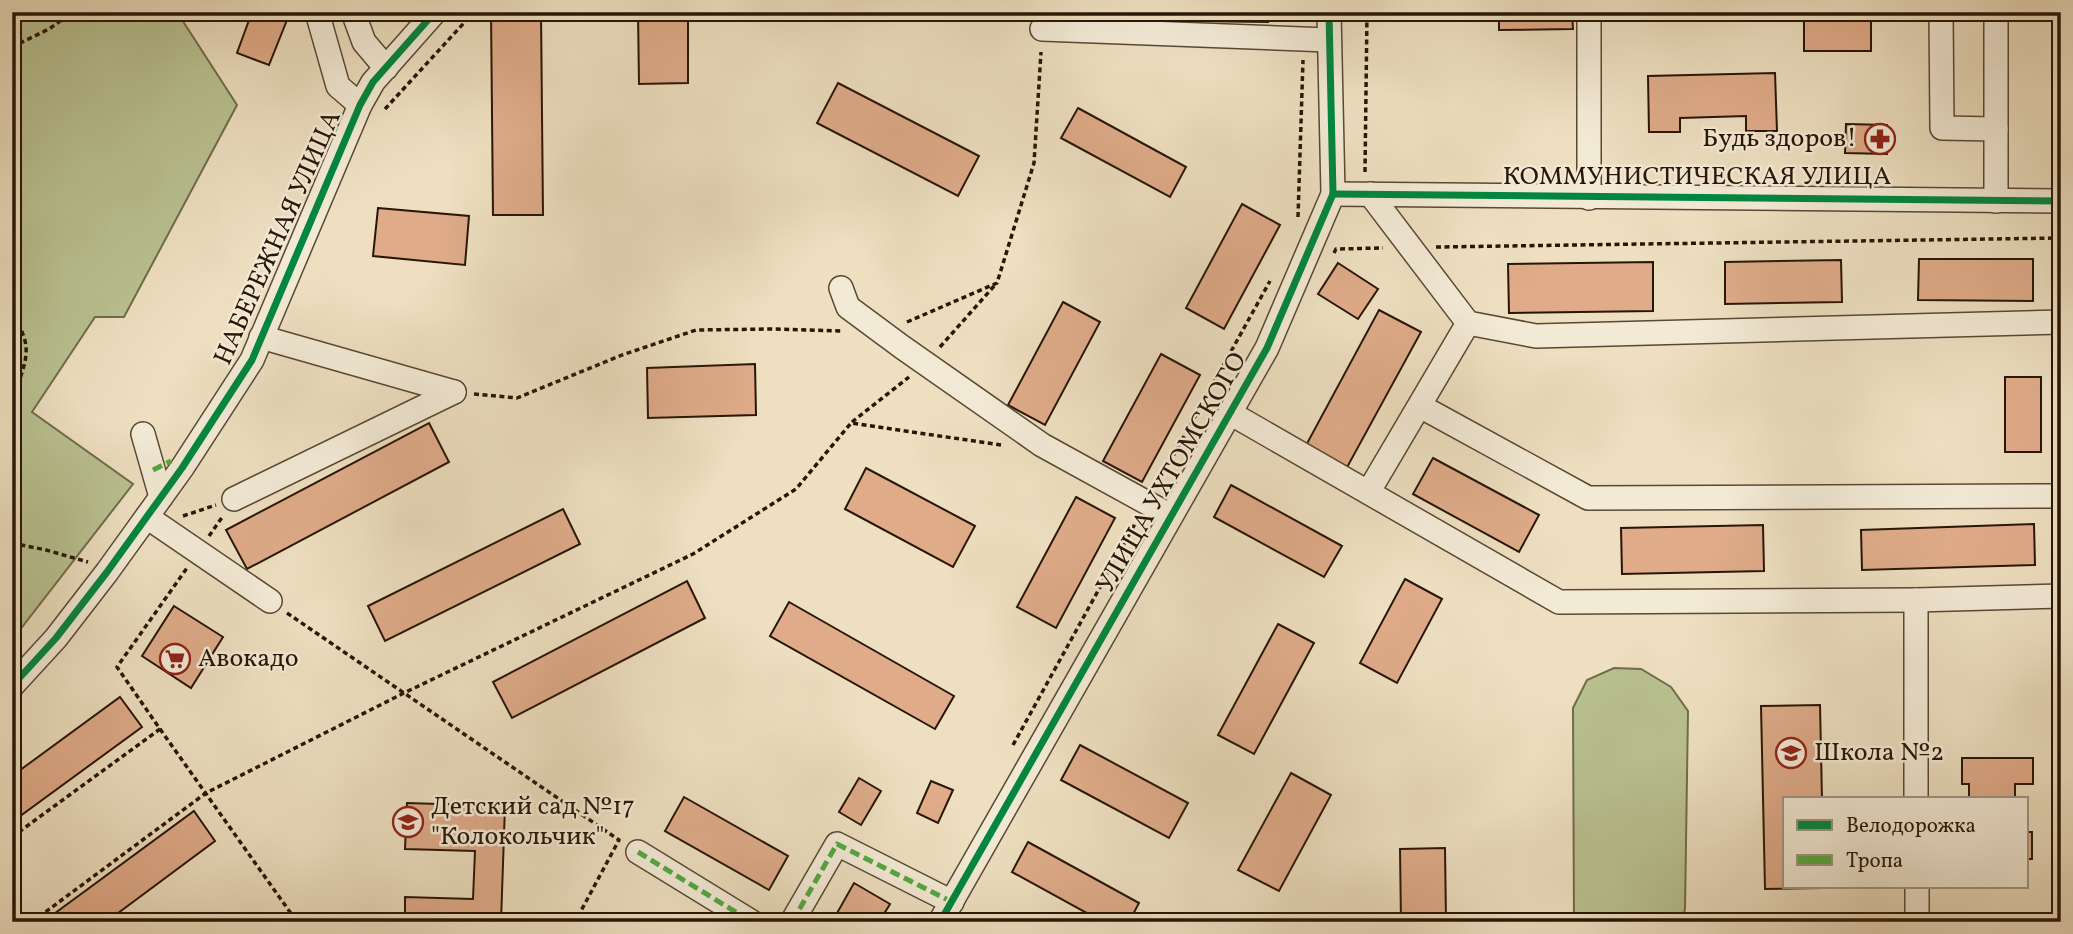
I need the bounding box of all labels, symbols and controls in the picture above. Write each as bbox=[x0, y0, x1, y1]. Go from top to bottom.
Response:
street label: НАБЕРЕЖНАЯ УЛИЦА bbox=[206, 105, 350, 371]
place label: Будь здоров! bbox=[1702, 121, 1857, 157]
pharmacy icon: Будь здоров! bbox=[1863, 122, 1897, 156]
street label: КОММУНИСТИЧЕСКАЯ УЛИЦА bbox=[1503, 159, 1891, 195]
street label: УЛИЦА УХТОМСКОГО bbox=[1088, 346, 1256, 600]
place label: Авокадо bbox=[198, 641, 299, 677]
supermarket icon: Авокадо bbox=[158, 642, 192, 676]
place label: Школа №2 bbox=[1814, 735, 1944, 771]
school or university icon: Школа №2 bbox=[1774, 736, 1808, 770]
place label: Детский сад №17 "Колокольчик" bbox=[431, 789, 635, 855]
legend bbox=[1783, 797, 2028, 888]
school or university icon: Детский сад №17 "Колокольчик" bbox=[391, 805, 425, 839]
text: Велодорожка bbox=[1846, 812, 1976, 841]
text: Тропа bbox=[1846, 847, 1903, 876]

